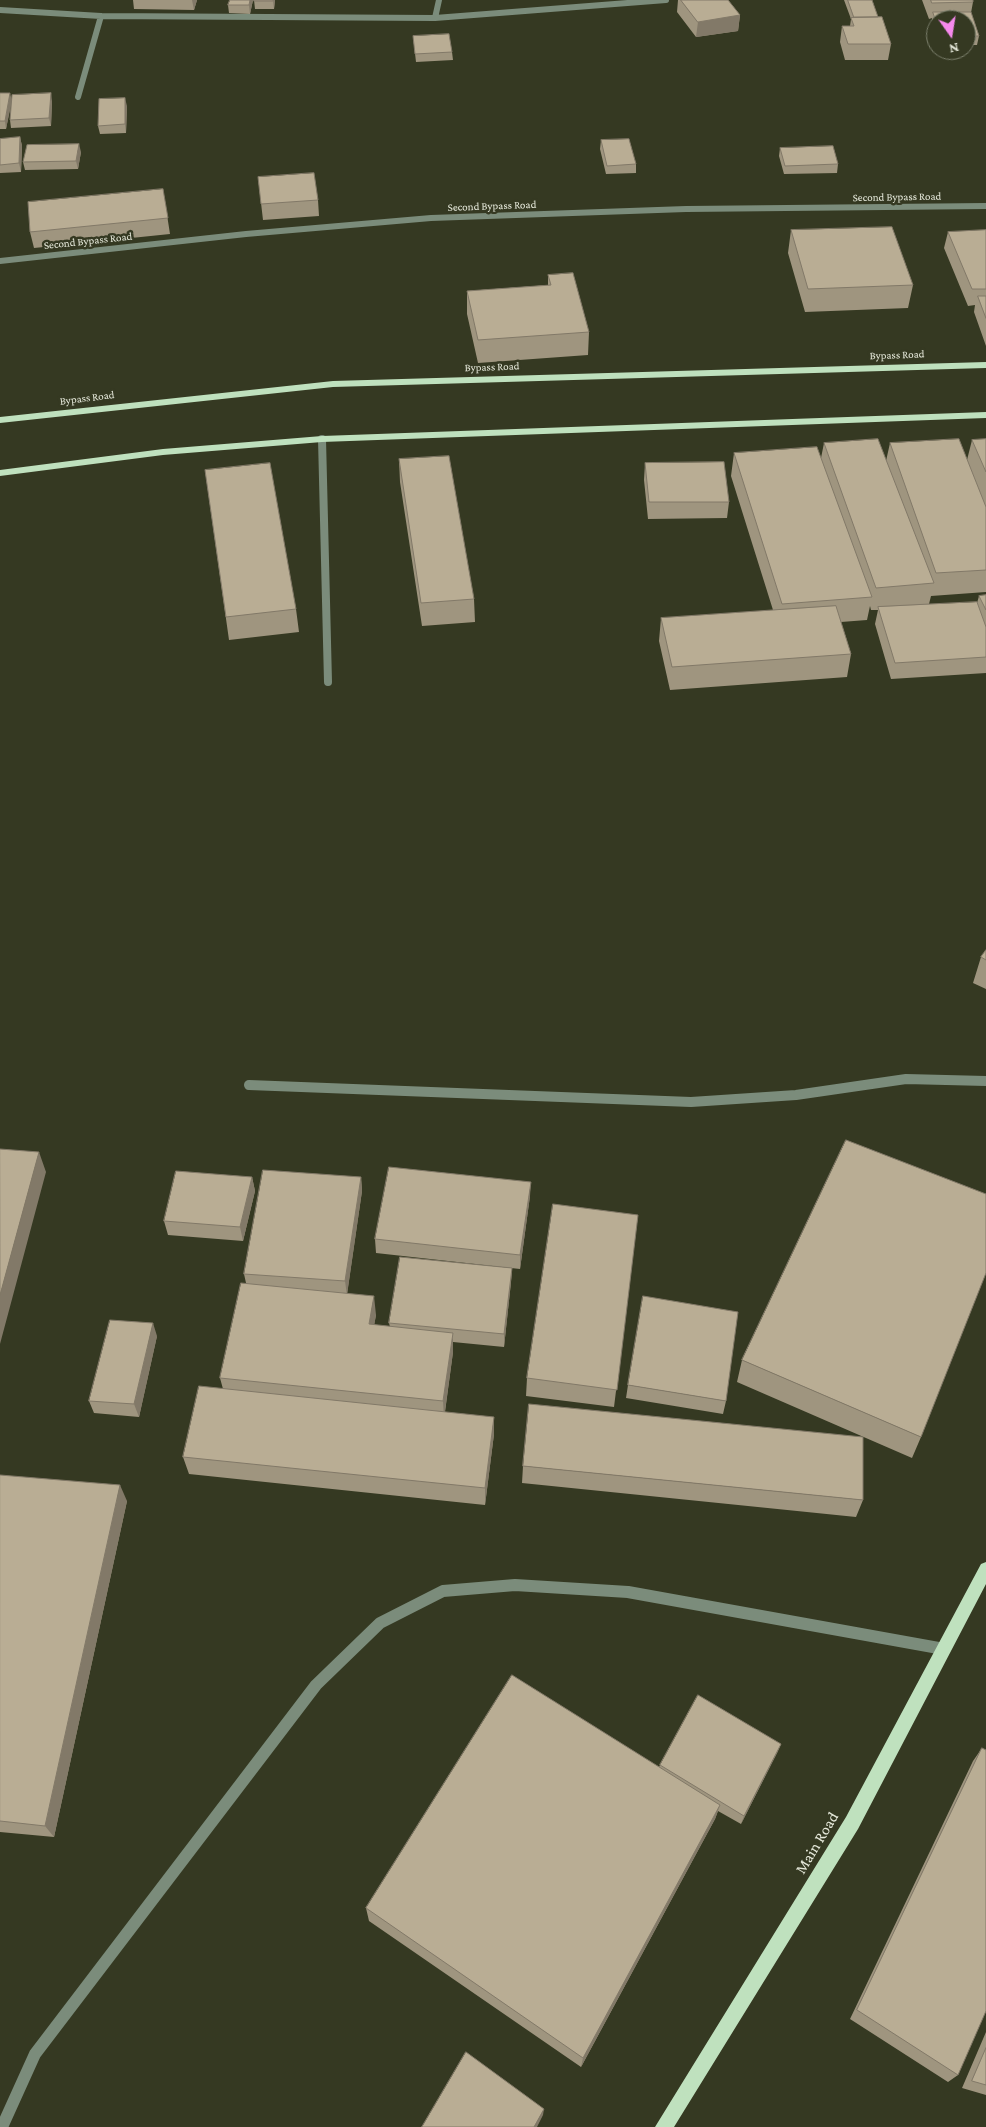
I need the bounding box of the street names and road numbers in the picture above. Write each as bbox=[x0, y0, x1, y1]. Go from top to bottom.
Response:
street label: Second Bypass Road bbox=[853, 190, 941, 204]
street label: Second Bypass Road bbox=[447, 198, 537, 214]
street label: Second Bypass Road bbox=[43, 230, 133, 252]
street label: Bypass Road bbox=[869, 347, 925, 363]
street label: Bypass Road bbox=[464, 359, 520, 375]
street label: Bypass Road bbox=[59, 388, 115, 408]
street label: Main Road bbox=[791, 1809, 843, 1877]

